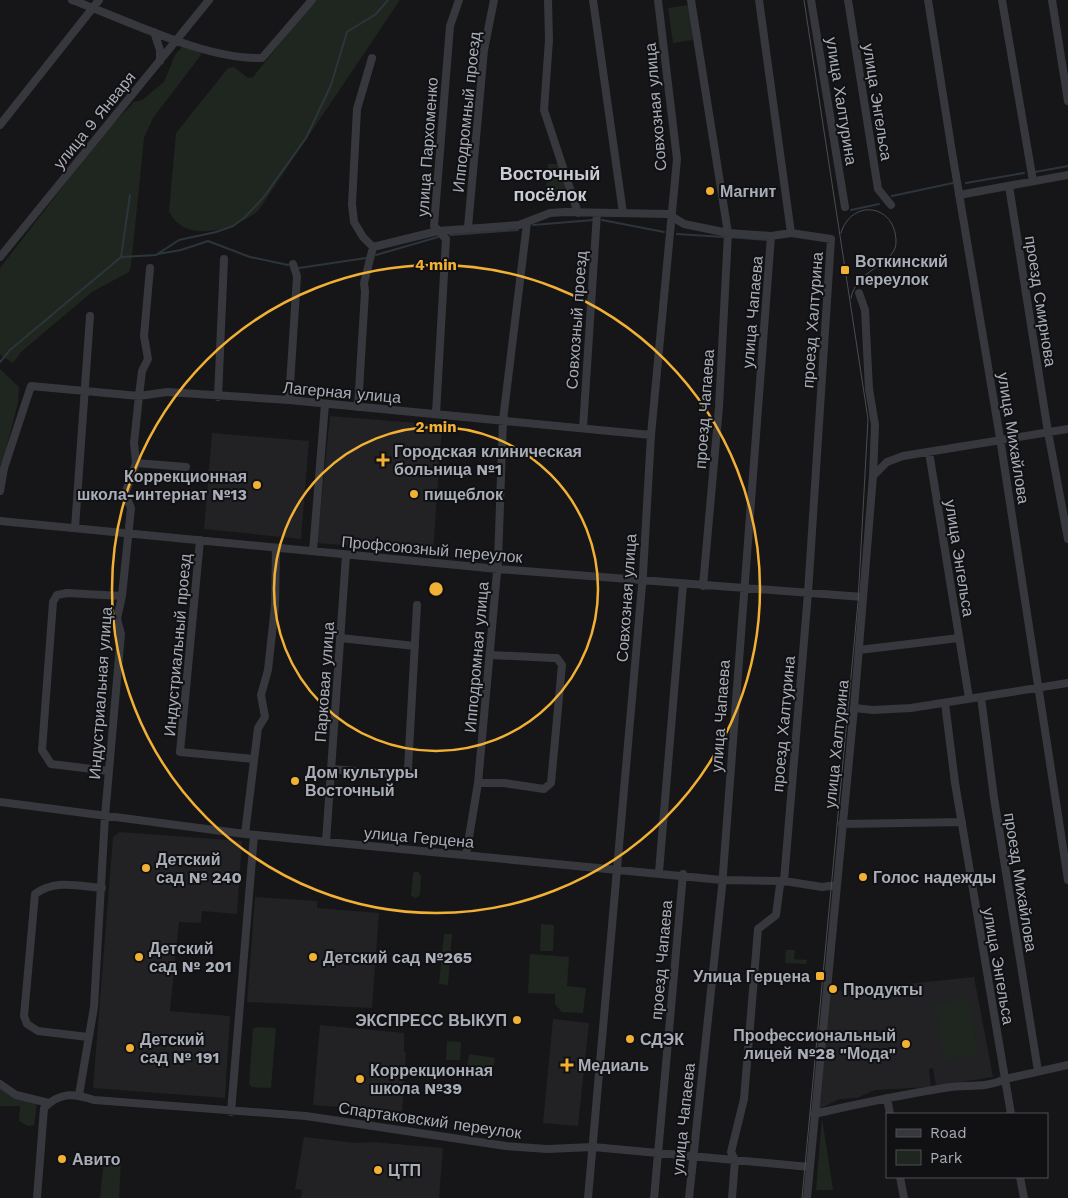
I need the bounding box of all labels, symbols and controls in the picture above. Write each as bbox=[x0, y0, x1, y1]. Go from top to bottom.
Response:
street label: Ипподромный проезд bbox=[449, 30, 484, 193]
street label: улица Халтурина bbox=[822, 36, 861, 166]
street label: Совхозная улица bbox=[640, 42, 671, 172]
street label: улица Энгельса bbox=[859, 42, 896, 162]
street label: улица 9 Января bbox=[49, 68, 139, 173]
street label: улица Пархоменко bbox=[413, 76, 442, 218]
district label: Восточный посёлок bbox=[500, 163, 600, 205]
place label: Магнит bbox=[720, 182, 777, 201]
marker: Магнит bbox=[704, 185, 716, 197]
street label: проезд Смирнова bbox=[1021, 234, 1060, 368]
street label: Совхозный проезд bbox=[562, 249, 591, 390]
street label: проезд Халтурина bbox=[798, 251, 827, 389]
place label: Воткинский переулок bbox=[855, 252, 948, 289]
street label: улица Чапаева bbox=[738, 255, 767, 369]
text: 4 min bbox=[415, 256, 457, 274]
marker: Воткинский переулок bbox=[839, 264, 851, 276]
street label: проезд Чапаева bbox=[691, 348, 718, 470]
street label: улица Михайлова bbox=[994, 371, 1033, 505]
street label: Лагерная улица bbox=[282, 378, 402, 407]
text: 2 min bbox=[415, 418, 457, 436]
place label: Городская клиническая больница №1 bbox=[394, 442, 582, 479]
marker: Городская клиническая больница №1 bbox=[376, 453, 390, 467]
place label: Коррекционная школа-интернат №13 bbox=[77, 467, 247, 504]
marker: Коррекционная школа-интернат №13 bbox=[251, 479, 263, 491]
place label: пищеблок bbox=[424, 485, 504, 504]
marker: пищеблок bbox=[408, 488, 420, 500]
street label: улица Энгельса bbox=[941, 498, 978, 618]
street label: Профсоюзный переулок bbox=[341, 532, 524, 567]
street label: Совхозная улица bbox=[613, 533, 640, 663]
street label: Индустриальный проезд bbox=[160, 552, 195, 737]
centre of rings bbox=[427, 580, 445, 598]
street label: Ипподромная улица bbox=[460, 581, 493, 733]
street label: Индустриальная улица bbox=[85, 606, 116, 780]
street label: Парковая улица bbox=[311, 621, 338, 743]
street label: проезд Халтурина bbox=[768, 655, 799, 793]
street label: улица Чапаева bbox=[707, 659, 734, 773]
street label: улица Халтурина bbox=[820, 679, 853, 809]
place label: Дом культуры Восточный bbox=[305, 763, 418, 800]
marker: Дом культуры Восточный bbox=[289, 775, 301, 787]
street label: проезд Михайлова bbox=[1000, 811, 1041, 953]
street label: улица Герцена bbox=[363, 823, 475, 852]
place label: Детский сад № 240 bbox=[156, 850, 242, 887]
marker: Детский сад № 240 bbox=[140, 862, 152, 874]
place label: Голос надежды bbox=[873, 868, 996, 887]
marker: Голос надежды bbox=[857, 871, 869, 883]
street label: проезд Чапаева bbox=[647, 899, 676, 1021]
street label: улица Энгельса bbox=[979, 906, 1018, 1026]
place label: Детский сад № 201 bbox=[149, 939, 232, 976]
place label: Детский сад №265 bbox=[323, 948, 472, 967]
marker: Детский сад № 201 bbox=[133, 951, 145, 963]
marker: Детский сад №265 bbox=[307, 951, 319, 963]
place label: Улица Герцена bbox=[693, 967, 810, 986]
marker: Улица Герцена bbox=[814, 970, 826, 982]
place label: Продукты bbox=[843, 980, 923, 999]
marker: Продукты bbox=[827, 983, 839, 995]
place label: ЭКСПРЕСС ВЫКУП bbox=[355, 1011, 507, 1030]
marker: ЭКСПРЕСС ВЫКУП bbox=[511, 1014, 523, 1026]
place label: Профессиональный лицей №28 "Мода" bbox=[733, 1026, 896, 1063]
place label: Детский сад № 191 bbox=[140, 1030, 219, 1067]
place label: СДЭК bbox=[640, 1030, 684, 1049]
marker: СДЭК bbox=[624, 1033, 636, 1045]
marker: Профессиональный лицей №28 "Мода" bbox=[900, 1038, 912, 1050]
marker: Детский сад № 191 bbox=[124, 1042, 136, 1054]
place label: Медиаль bbox=[578, 1056, 649, 1075]
marker: Медиаль bbox=[560, 1058, 574, 1072]
place label: Коррекционная школа №39 bbox=[370, 1061, 493, 1098]
street label: улица Чапаева bbox=[668, 1062, 699, 1176]
marker: Коррекционная школа №39 bbox=[354, 1073, 366, 1085]
street label: Спартаковский переулок bbox=[337, 1098, 524, 1143]
legend bbox=[886, 1113, 1048, 1178]
text: Road bbox=[930, 1124, 967, 1142]
text: Park bbox=[930, 1149, 963, 1167]
place label: Авито bbox=[72, 1150, 121, 1169]
marker: Авито bbox=[56, 1153, 68, 1165]
place label: ЦТП bbox=[388, 1161, 421, 1180]
marker: ЦТП bbox=[372, 1164, 384, 1176]

